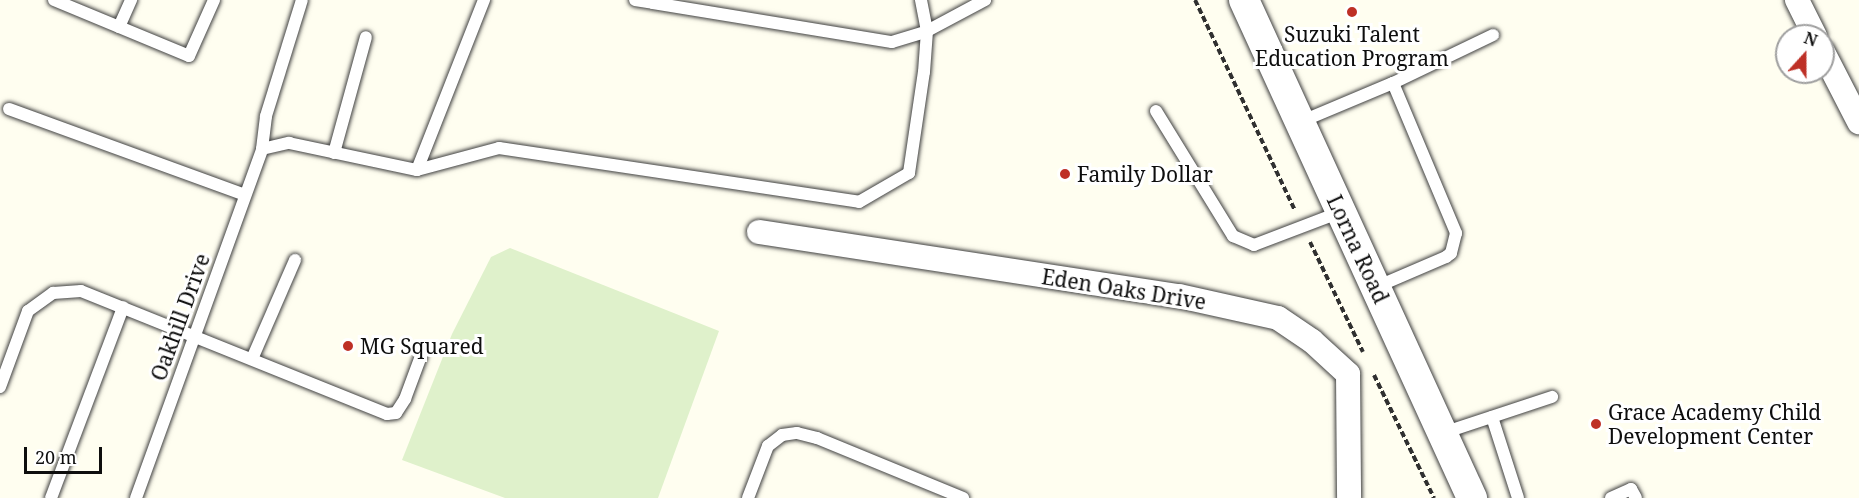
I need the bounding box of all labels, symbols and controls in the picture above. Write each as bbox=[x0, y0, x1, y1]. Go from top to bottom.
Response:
marker: Suzuki Talent Education Program bbox=[1345, 5, 1359, 19]
place label: Suzuki Talent Education Program bbox=[1255, 21, 1449, 71]
north arrow bbox=[1775, 24, 1835, 84]
text: N bbox=[1801, 27, 1821, 52]
place label: Family Dollar bbox=[1077, 161, 1213, 187]
marker: Family Dollar bbox=[1058, 167, 1072, 181]
street label: Lorna Road bbox=[1322, 191, 1394, 307]
street label: Oakhill Drive bbox=[145, 250, 215, 384]
street label: Eden Oaks Drive bbox=[1040, 264, 1208, 314]
place label: MG Squared bbox=[360, 333, 484, 359]
marker: MG Squared bbox=[341, 339, 355, 353]
place label: Grace Academy Child Development Center bbox=[1608, 399, 1821, 449]
marker: Grace Academy Child Development Center bbox=[1589, 417, 1603, 431]
scale bar bbox=[27, 435, 105, 473]
text: 20 m bbox=[35, 445, 77, 469]

